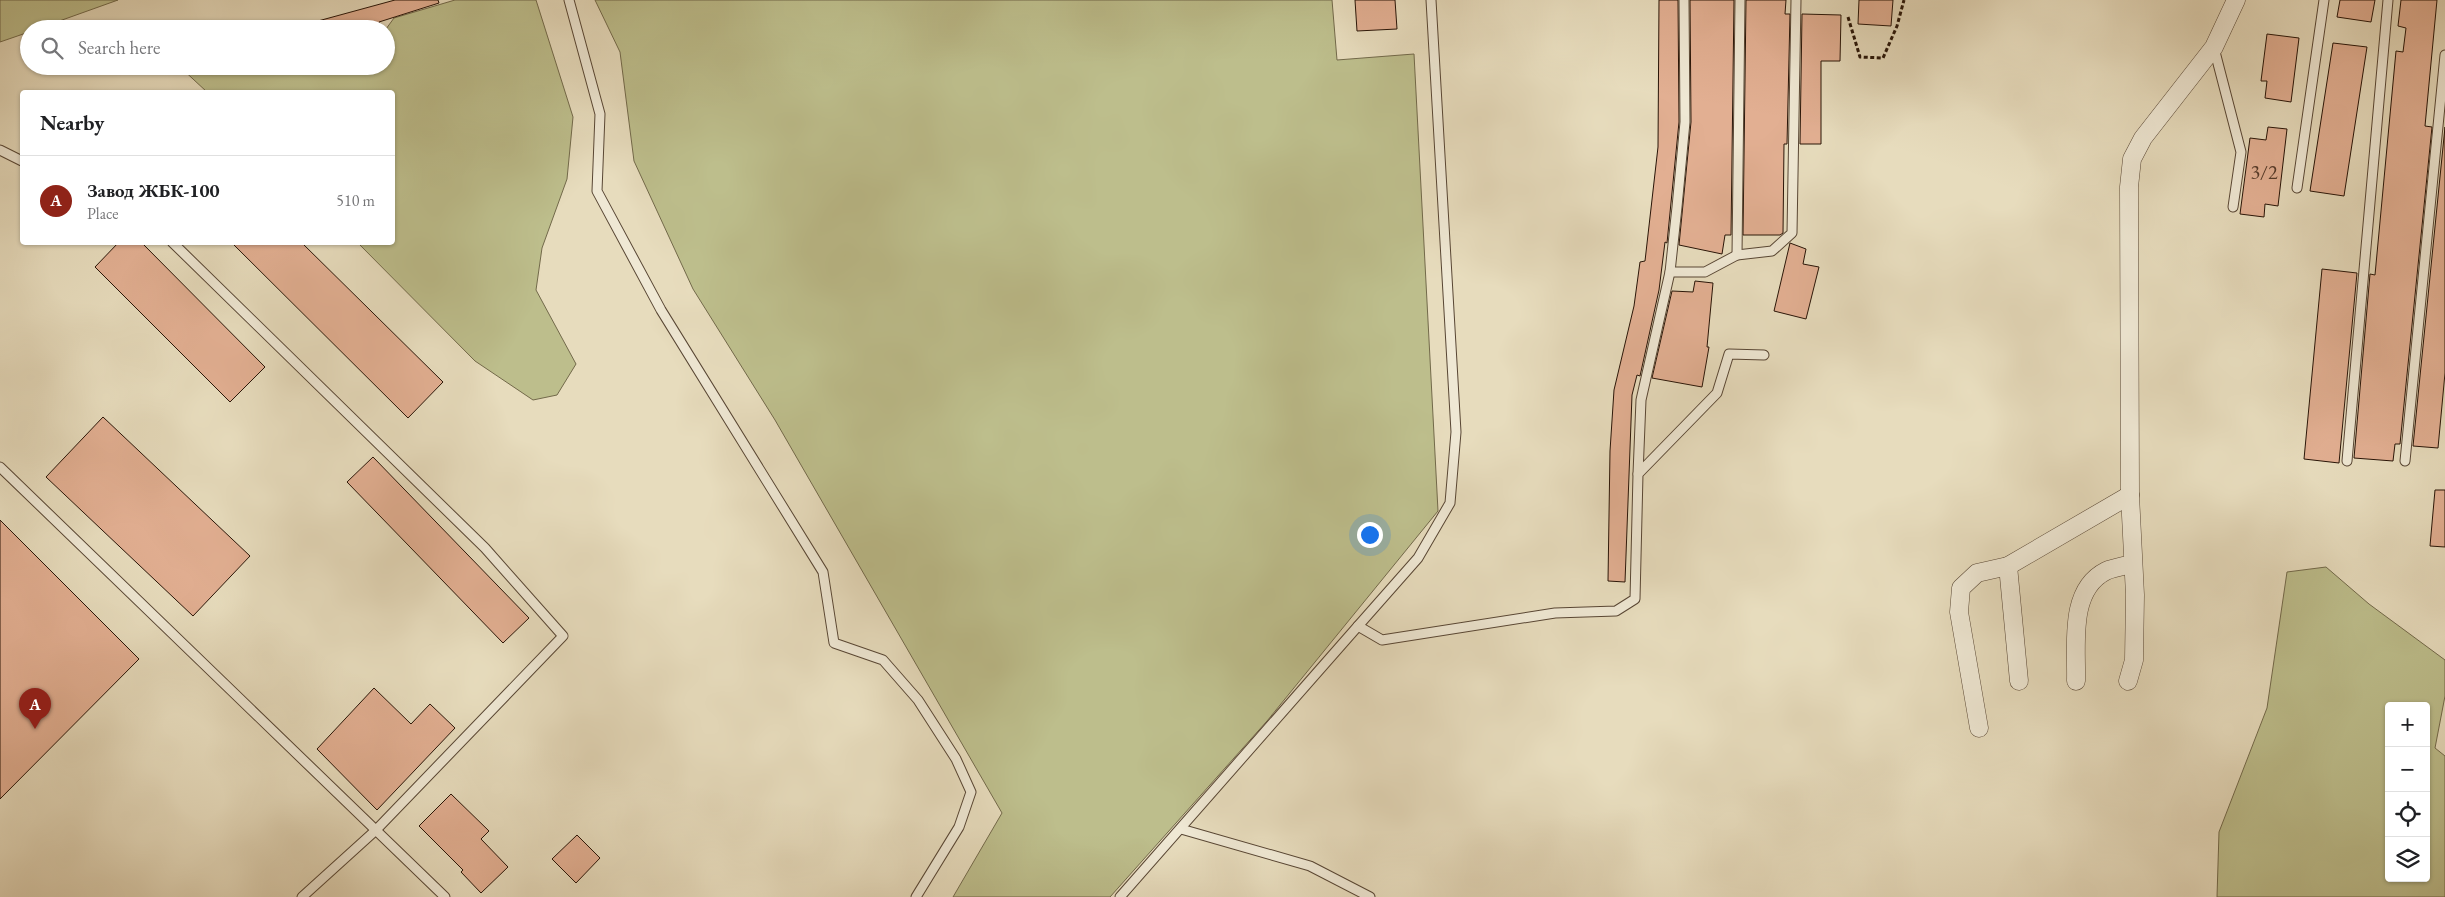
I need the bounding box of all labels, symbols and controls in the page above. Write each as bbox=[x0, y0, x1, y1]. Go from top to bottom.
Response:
search box bbox=[20, 20, 395, 75]
icon: search bbox=[38, 34, 66, 62]
text: Search here bbox=[78, 35, 160, 60]
text: Nearby bbox=[40, 109, 104, 136]
house number: 3/2 bbox=[2250, 159, 2278, 185]
text: Завод ЖБК-100 bbox=[87, 178, 220, 203]
text: A bbox=[50, 190, 62, 211]
text: 510 m bbox=[336, 190, 375, 211]
text: Place bbox=[87, 203, 119, 224]
your location bbox=[1357, 522, 1383, 548]
pin: A bbox=[19, 688, 51, 729]
map controls bbox=[2385, 702, 2430, 882]
button: + bbox=[2385, 702, 2430, 747]
button: − bbox=[2385, 747, 2430, 792]
button: locate bbox=[2385, 792, 2430, 837]
button: layers bbox=[2385, 837, 2430, 882]

